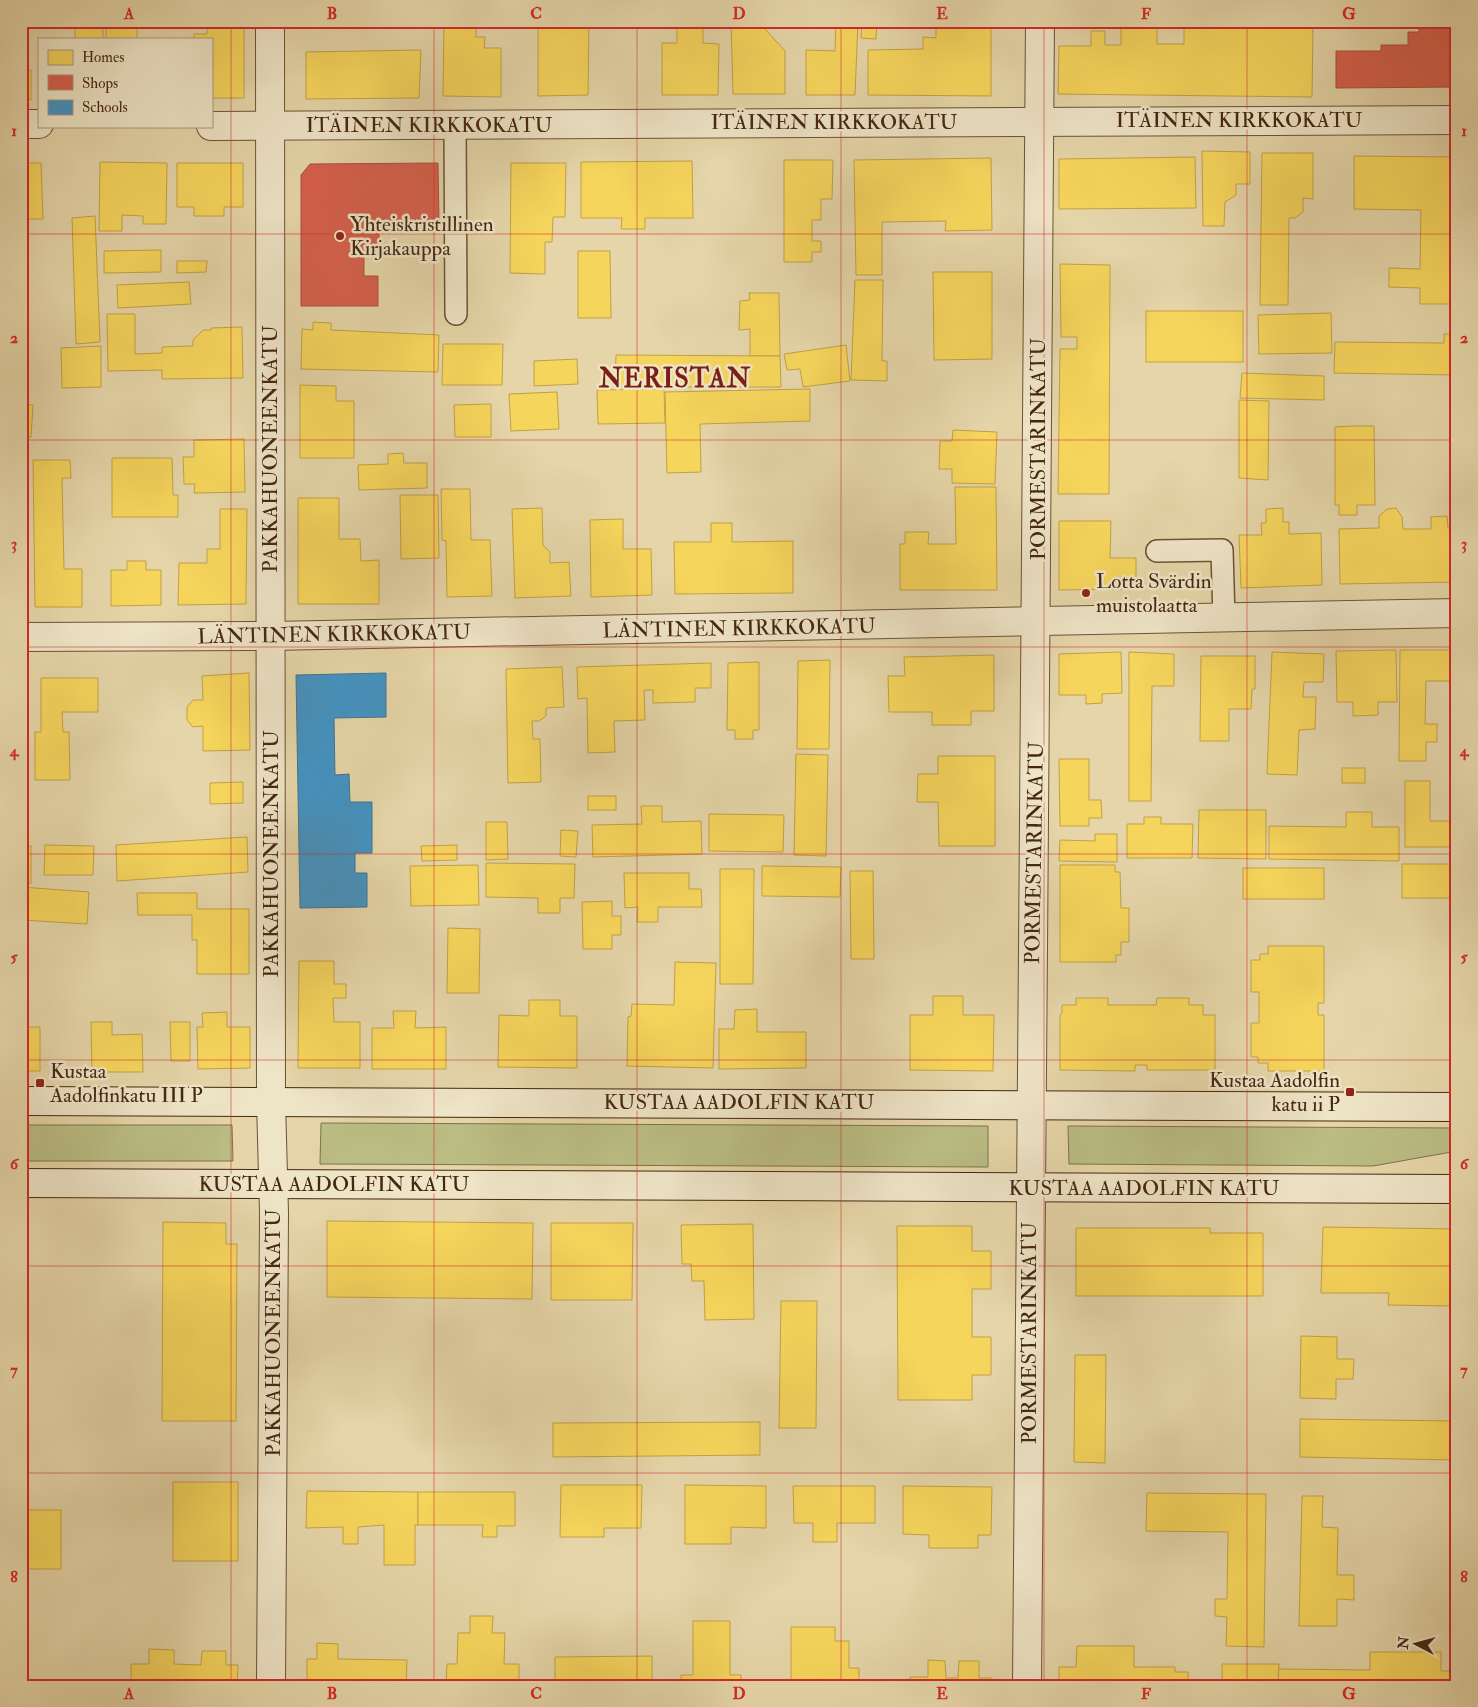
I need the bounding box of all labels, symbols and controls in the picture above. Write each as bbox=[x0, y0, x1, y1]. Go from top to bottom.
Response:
text: A bbox=[123, 4, 135, 24]
text: B bbox=[327, 4, 337, 24]
text: C bbox=[530, 4, 542, 24]
text: D bbox=[732, 4, 746, 24]
text: E bbox=[936, 4, 948, 24]
text: F bbox=[1141, 4, 1151, 24]
text: G bbox=[1342, 4, 1356, 24]
legend bbox=[38, 38, 212, 128]
text: Homes bbox=[82, 48, 124, 67]
text: Shops bbox=[82, 74, 118, 94]
text: Schools bbox=[82, 98, 128, 117]
street label: ITÄINEN KIRKKOKATU bbox=[1116, 107, 1363, 134]
street label: ITÄINEN KIRKKOKATU bbox=[711, 109, 958, 136]
street label: ITÄINEN KIRKKOKATU bbox=[306, 112, 553, 139]
text: 1 bbox=[11, 121, 17, 141]
text: 1 bbox=[1461, 121, 1467, 141]
place label: Yhteiskristillinen Kirjakauppa bbox=[350, 211, 494, 262]
marker: Yhteiskristillinen Kirjakauppa bbox=[334, 230, 346, 242]
street label: PAKKAHUONEENKATU bbox=[257, 325, 284, 573]
text: 2 bbox=[10, 328, 18, 348]
text: 2 bbox=[1460, 328, 1468, 348]
street label: PORMESTARINKATU bbox=[1025, 337, 1052, 560]
district label: NERISTAN bbox=[598, 363, 751, 395]
text: 3 bbox=[11, 534, 17, 554]
text: 3 bbox=[1461, 534, 1467, 554]
place label: Lotta Svärdin muistolaatta bbox=[1096, 568, 1212, 619]
marker: Lotta Svärdin muistolaatta bbox=[1080, 587, 1092, 599]
street label: LÄNTINEN KIRKKOKATU bbox=[602, 613, 876, 644]
street label: LÄNTINEN KIRKKOKATU bbox=[197, 619, 471, 650]
street label: PAKKAHUONEENKATU bbox=[258, 730, 285, 978]
text: 4 bbox=[9, 741, 20, 761]
street label: PORMESTARINKATU bbox=[1019, 741, 1050, 964]
text: 4 bbox=[1459, 741, 1470, 761]
text: 5 bbox=[10, 947, 18, 967]
text: 5 bbox=[1460, 947, 1468, 967]
place label: Kustaa Aadolfinkatu III P bbox=[49, 1058, 203, 1109]
place label: Kustaa Aadolfin katu ii P bbox=[1209, 1067, 1340, 1118]
marker: Kustaa Aadolfinkatu III P bbox=[34, 1077, 46, 1089]
marker: Kustaa Aadolfin katu ii P bbox=[1344, 1086, 1356, 1098]
street label: KUSTAA AADOLFIN KATU bbox=[604, 1089, 875, 1116]
text: 6 bbox=[10, 1154, 20, 1174]
text: 6 bbox=[1460, 1154, 1470, 1174]
street label: KUSTAA AADOLFIN KATU bbox=[199, 1171, 470, 1198]
street label: KUSTAA AADOLFIN KATU bbox=[1009, 1175, 1280, 1202]
street label: PAKKAHUONEENKATU bbox=[260, 1209, 287, 1457]
street label: PORMESTARINKATU bbox=[1016, 1221, 1043, 1444]
text: 7 bbox=[10, 1360, 18, 1380]
text: 7 bbox=[1460, 1360, 1468, 1380]
text: 8 bbox=[10, 1567, 18, 1587]
text: 8 bbox=[1460, 1567, 1468, 1587]
north arrow bbox=[1390, 1620, 1440, 1670]
text: N bbox=[1394, 1635, 1413, 1651]
text: A bbox=[123, 1684, 135, 1704]
text: B bbox=[327, 1684, 337, 1704]
text: C bbox=[530, 1684, 542, 1704]
text: D bbox=[732, 1684, 746, 1704]
text: E bbox=[936, 1684, 948, 1704]
text: F bbox=[1141, 1684, 1151, 1704]
text: G bbox=[1342, 1684, 1356, 1704]

